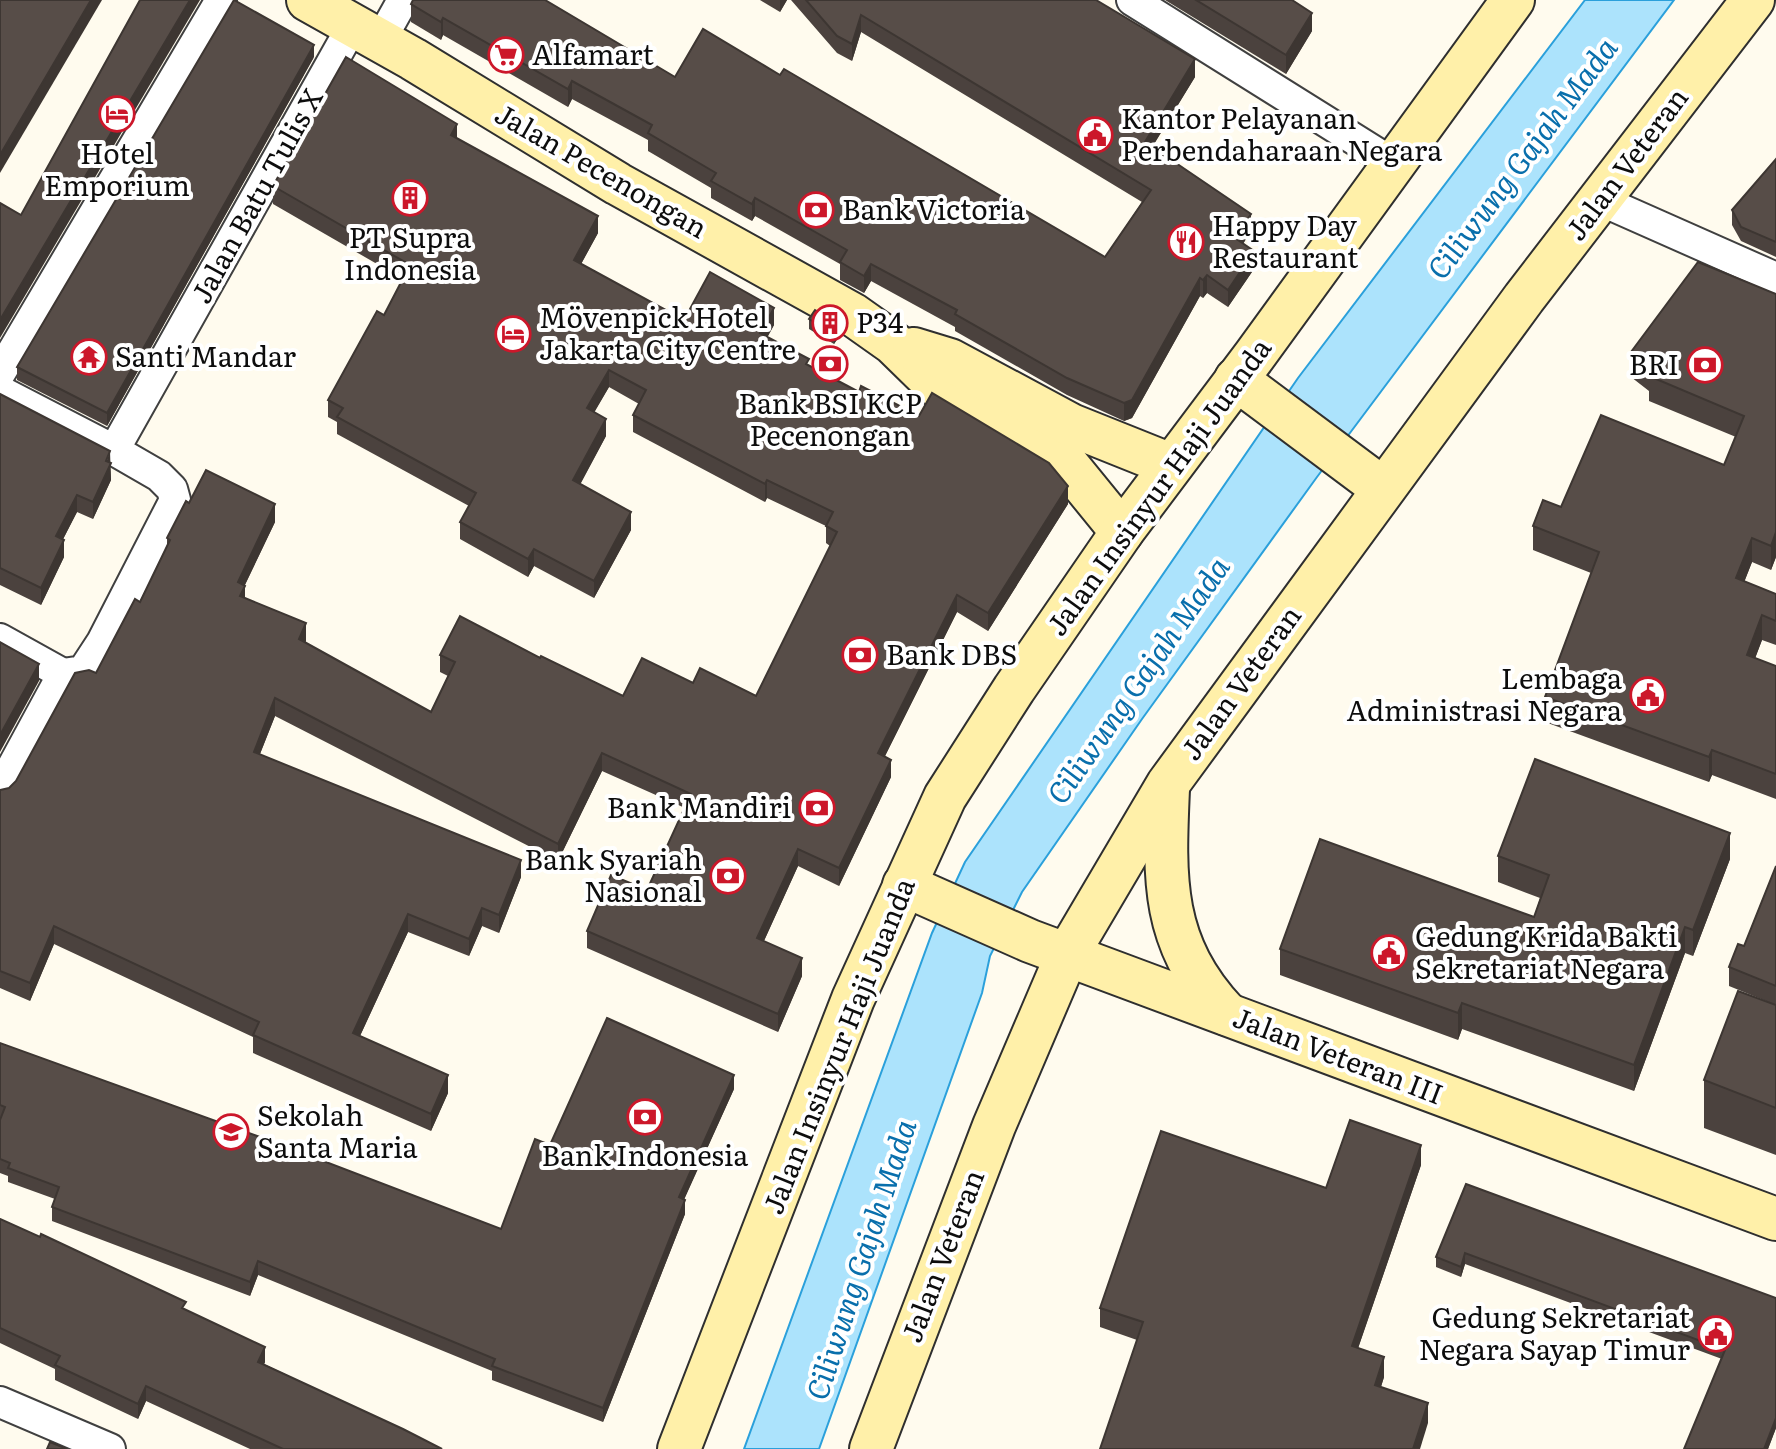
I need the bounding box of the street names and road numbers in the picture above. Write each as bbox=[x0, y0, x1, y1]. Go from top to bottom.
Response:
street label: Jalan Veteran bbox=[1554, 78, 1697, 248]
street label: Jalan Batu Tulis X bbox=[179, 80, 332, 310]
street label: Jalan Pecenongan bbox=[488, 91, 716, 247]
street label: Jalan Insinyur Haji Juanda bbox=[1035, 328, 1280, 643]
street label: Jalan Veteran bbox=[1169, 596, 1310, 768]
street label: Jalan Insinyur Haji Juanda bbox=[750, 871, 924, 1220]
street label: Jalan Veteran III bbox=[1228, 995, 1450, 1113]
street label: Jalan Veteran bbox=[889, 1163, 993, 1348]

